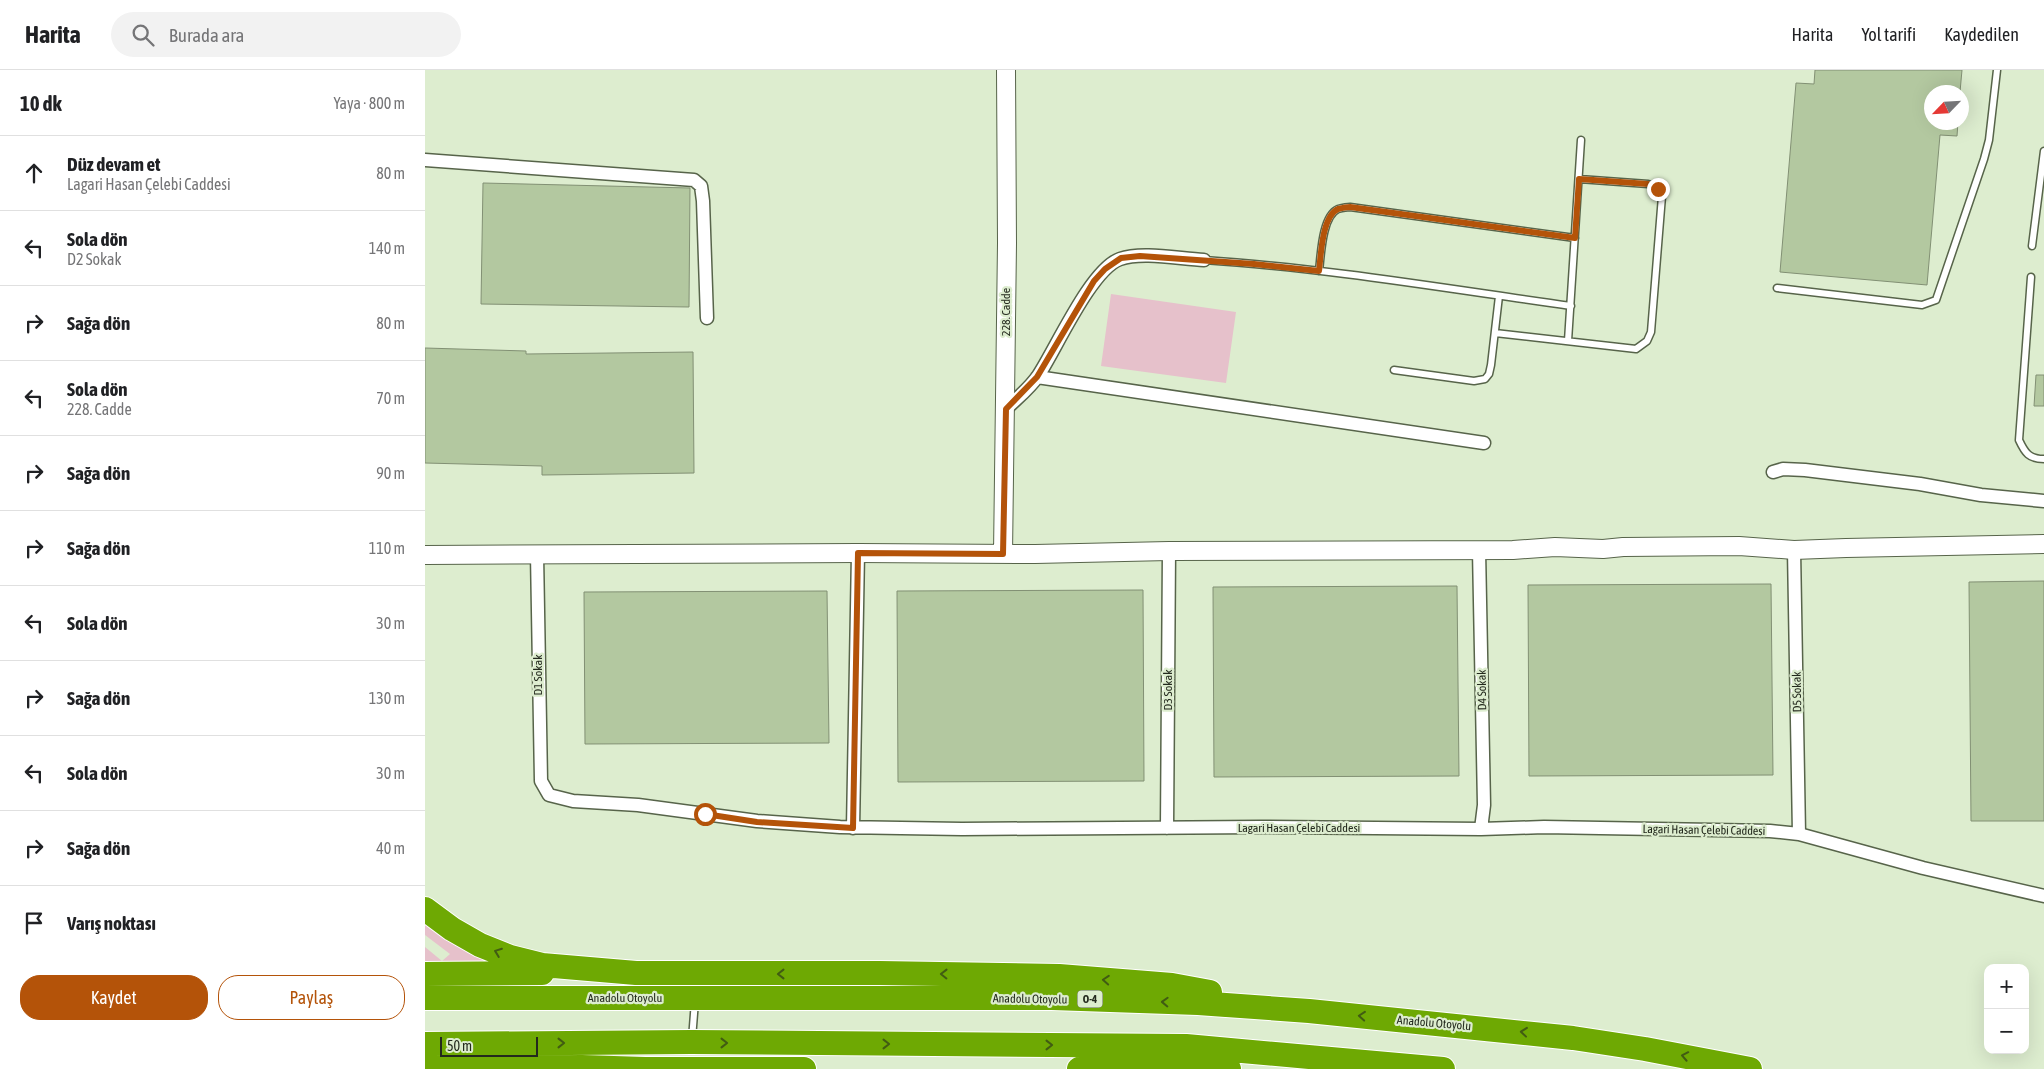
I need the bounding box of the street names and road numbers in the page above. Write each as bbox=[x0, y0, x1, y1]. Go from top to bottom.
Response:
street label: 228. Cadde bbox=[999, 288, 1013, 336]
street label: D1 Sokak bbox=[531, 654, 545, 695]
street label: D3 Sokak bbox=[1161, 669, 1175, 710]
street label: D4 Sokak bbox=[1475, 669, 1489, 711]
street label: D5 Sokak bbox=[1790, 671, 1804, 713]
street label: Lagari Hasan Çelebi Caddesi bbox=[1238, 821, 1360, 835]
street label: Lagari Hasan Çelebi Caddesi bbox=[1643, 822, 1765, 838]
street label: Anadolu Otoyolu bbox=[588, 991, 662, 1005]
street label: Anadolu Otoyolu bbox=[993, 991, 1068, 1007]
road number: O-4 bbox=[1077, 991, 1103, 1008]
street label: Anadolu Otoyolu bbox=[1396, 1013, 1472, 1033]

